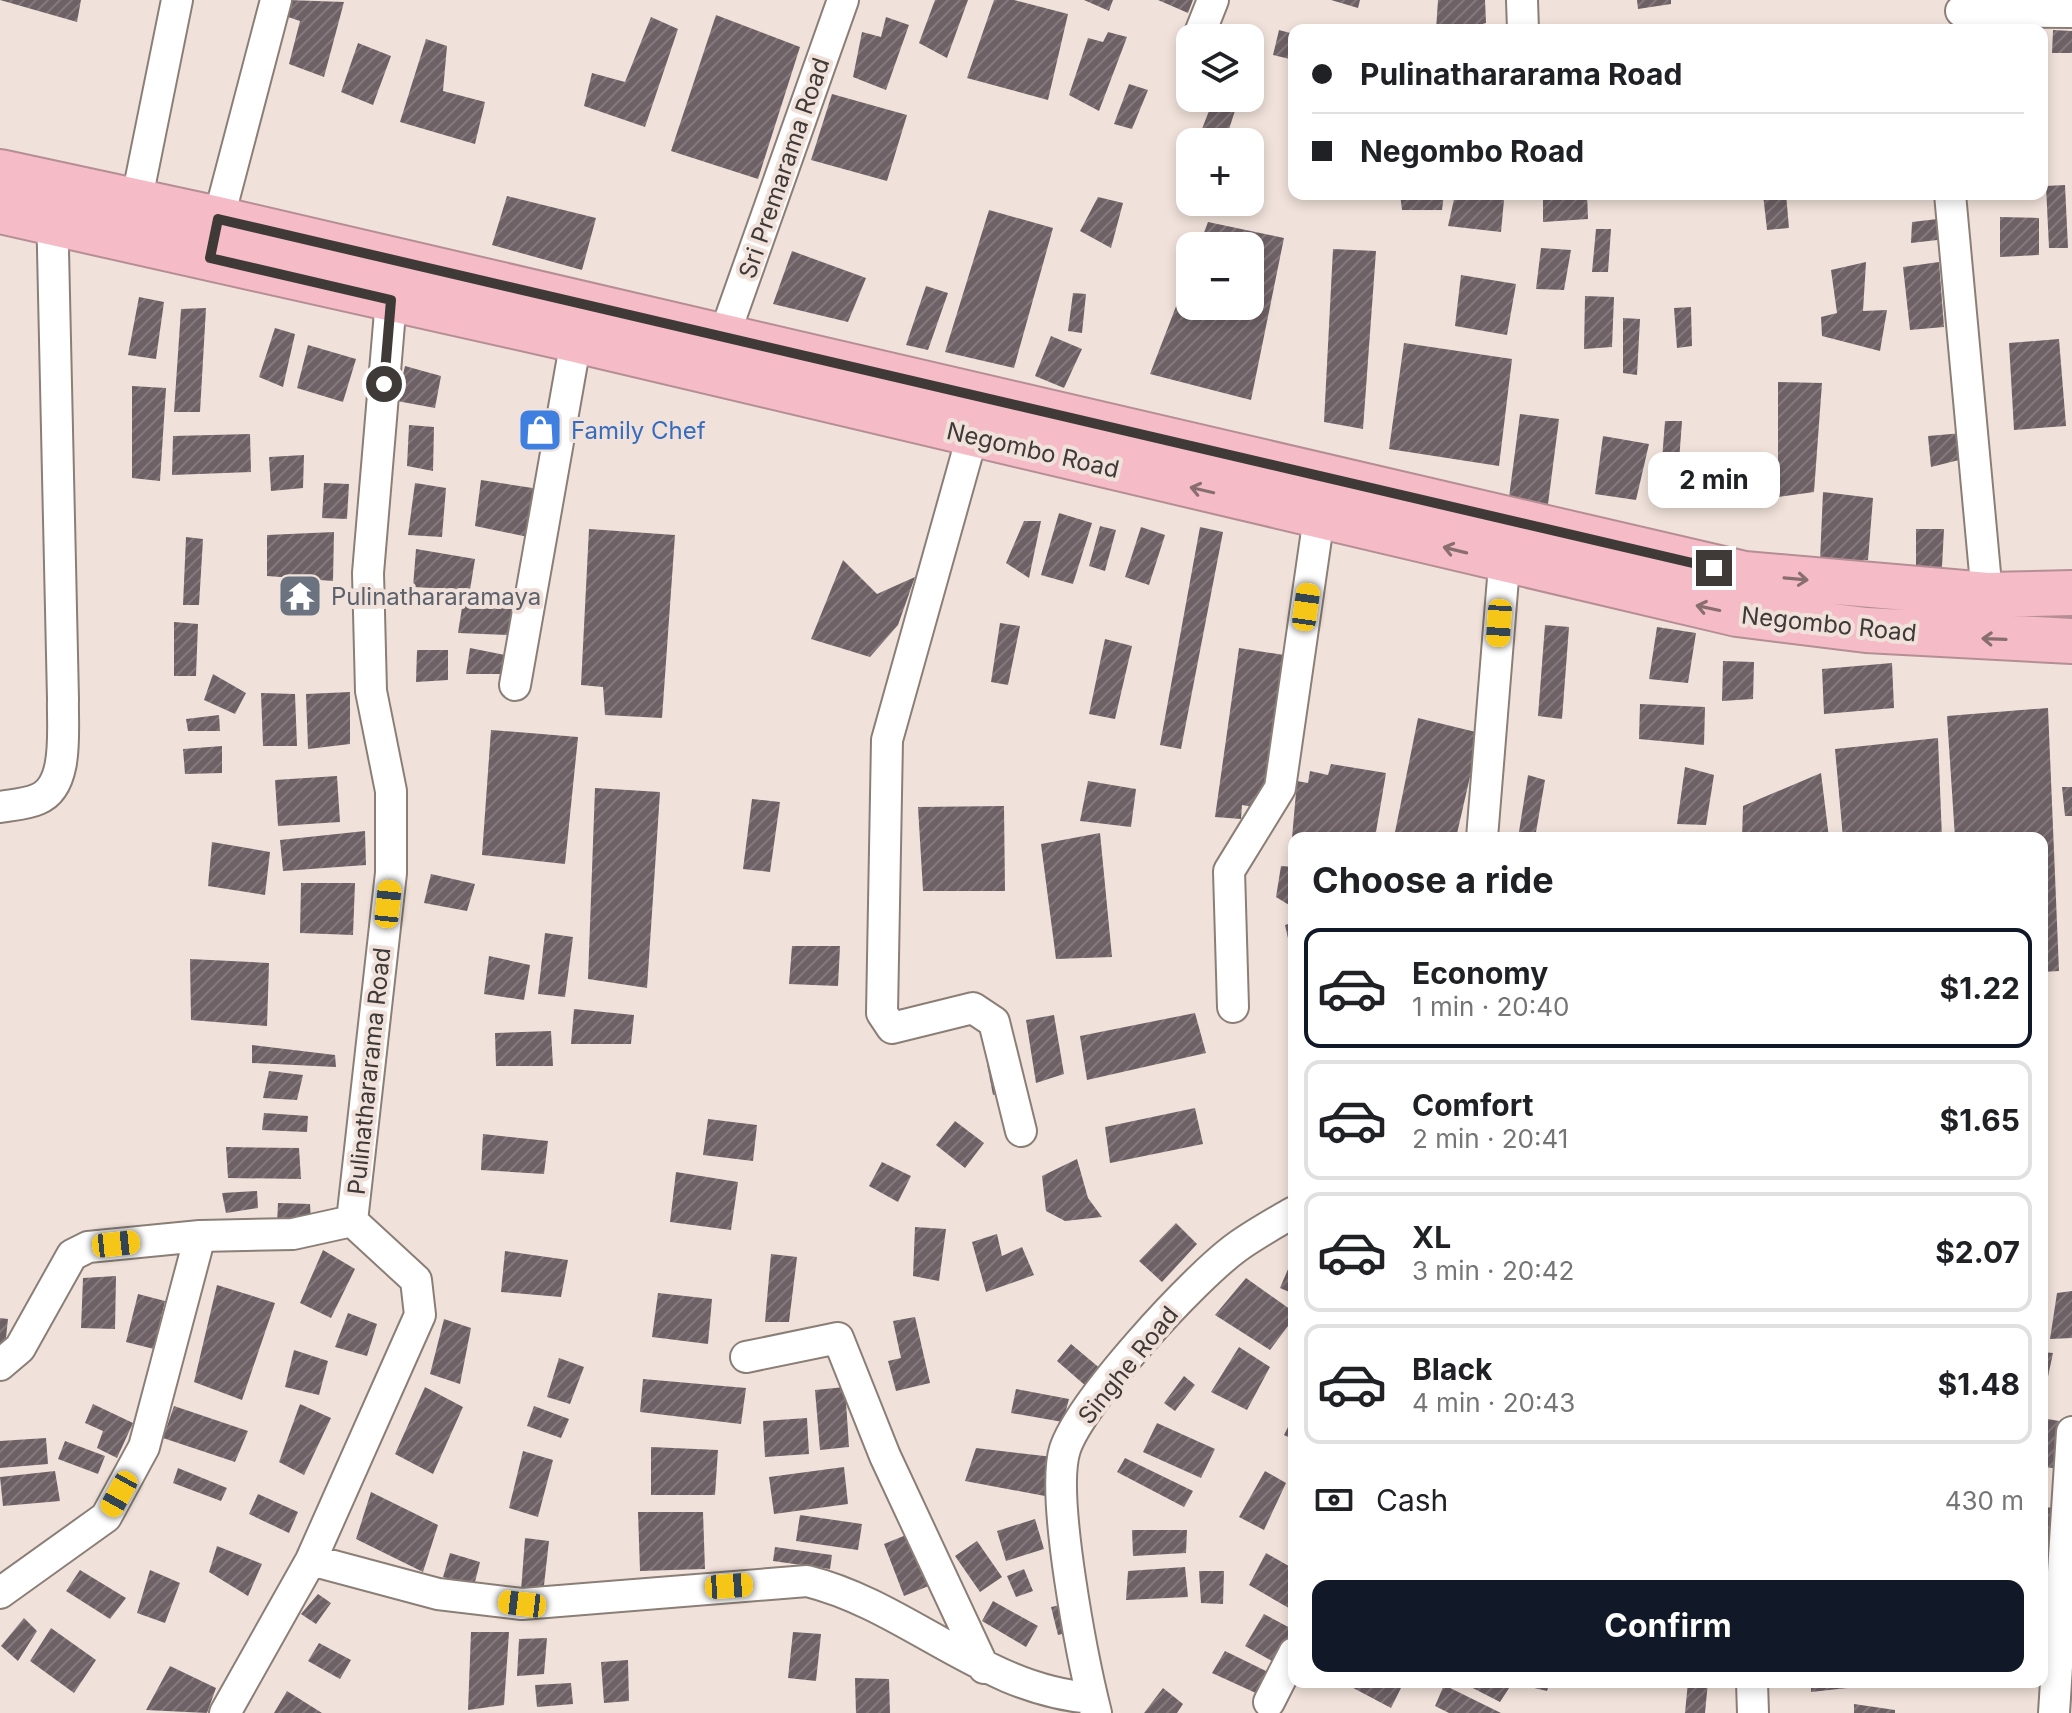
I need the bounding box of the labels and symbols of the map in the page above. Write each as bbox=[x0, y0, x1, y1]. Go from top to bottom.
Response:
street label: Sri Premarama Road bbox=[733, 54, 835, 282]
route start bbox=[366, 366, 402, 402]
shop icon: Family Chef bbox=[516, 406, 564, 454]
place label: Family Chef bbox=[571, 416, 706, 445]
street label: Negombo Road bbox=[944, 416, 1122, 484]
callout: 2 min bbox=[1648, 452, 1780, 508]
one-way arrow bbox=[1189, 482, 1215, 497]
one-way arrow bbox=[1442, 542, 1468, 557]
route end bbox=[1696, 550, 1732, 586]
one-way arrow bbox=[1782, 571, 1809, 586]
temple icon: Pulinathararamaya bbox=[276, 572, 324, 620]
place label: Pulinathararamaya bbox=[331, 582, 541, 611]
car bbox=[1291, 582, 1321, 632]
car bbox=[1485, 598, 1513, 648]
one-way arrow bbox=[1696, 600, 1721, 615]
street label: Negombo Road bbox=[1740, 600, 1918, 648]
one-way arrow bbox=[1981, 632, 2008, 647]
car bbox=[374, 879, 402, 929]
street label: Pulinathararama Road bbox=[342, 946, 396, 1196]
car bbox=[91, 1230, 141, 1258]
street label: Singhe Road bbox=[1072, 1300, 1184, 1430]
car bbox=[97, 1467, 141, 1521]
car bbox=[704, 1572, 754, 1600]
car bbox=[497, 1589, 547, 1619]

